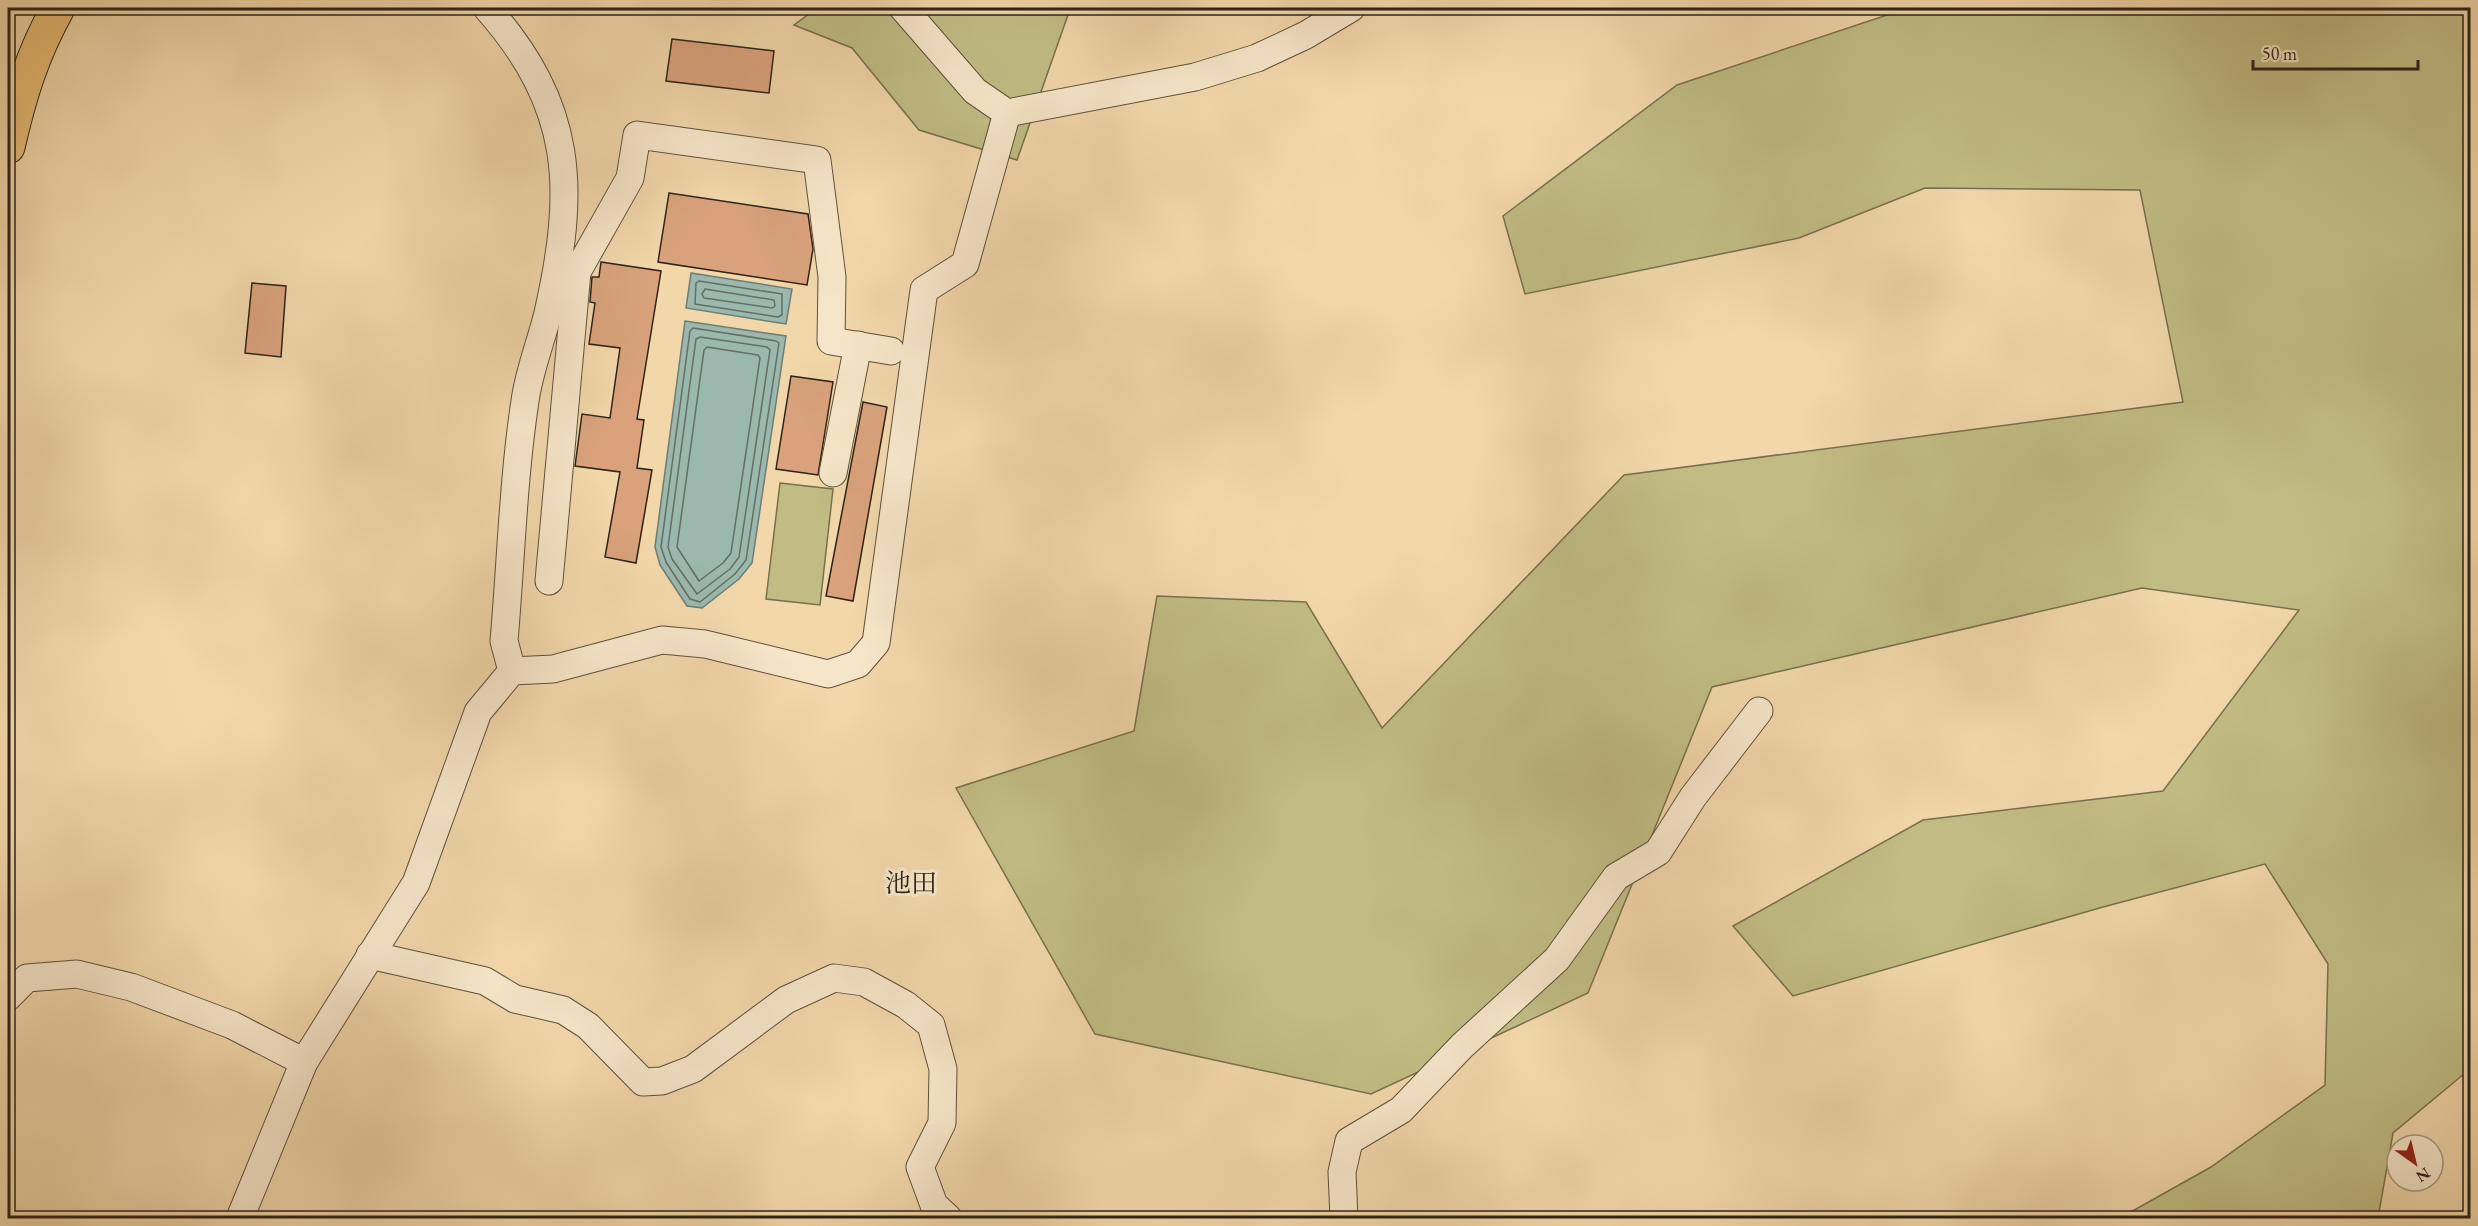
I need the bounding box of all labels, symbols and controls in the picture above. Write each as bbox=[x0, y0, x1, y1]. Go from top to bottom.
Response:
scale bar bbox=[2253, 33, 2418, 71]
text: 50 m bbox=[2262, 42, 2297, 65]
district label: 池田 bbox=[885, 866, 937, 900]
north arrow bbox=[2385, 1133, 2445, 1193]
text: N bbox=[2412, 1163, 2434, 1187]

